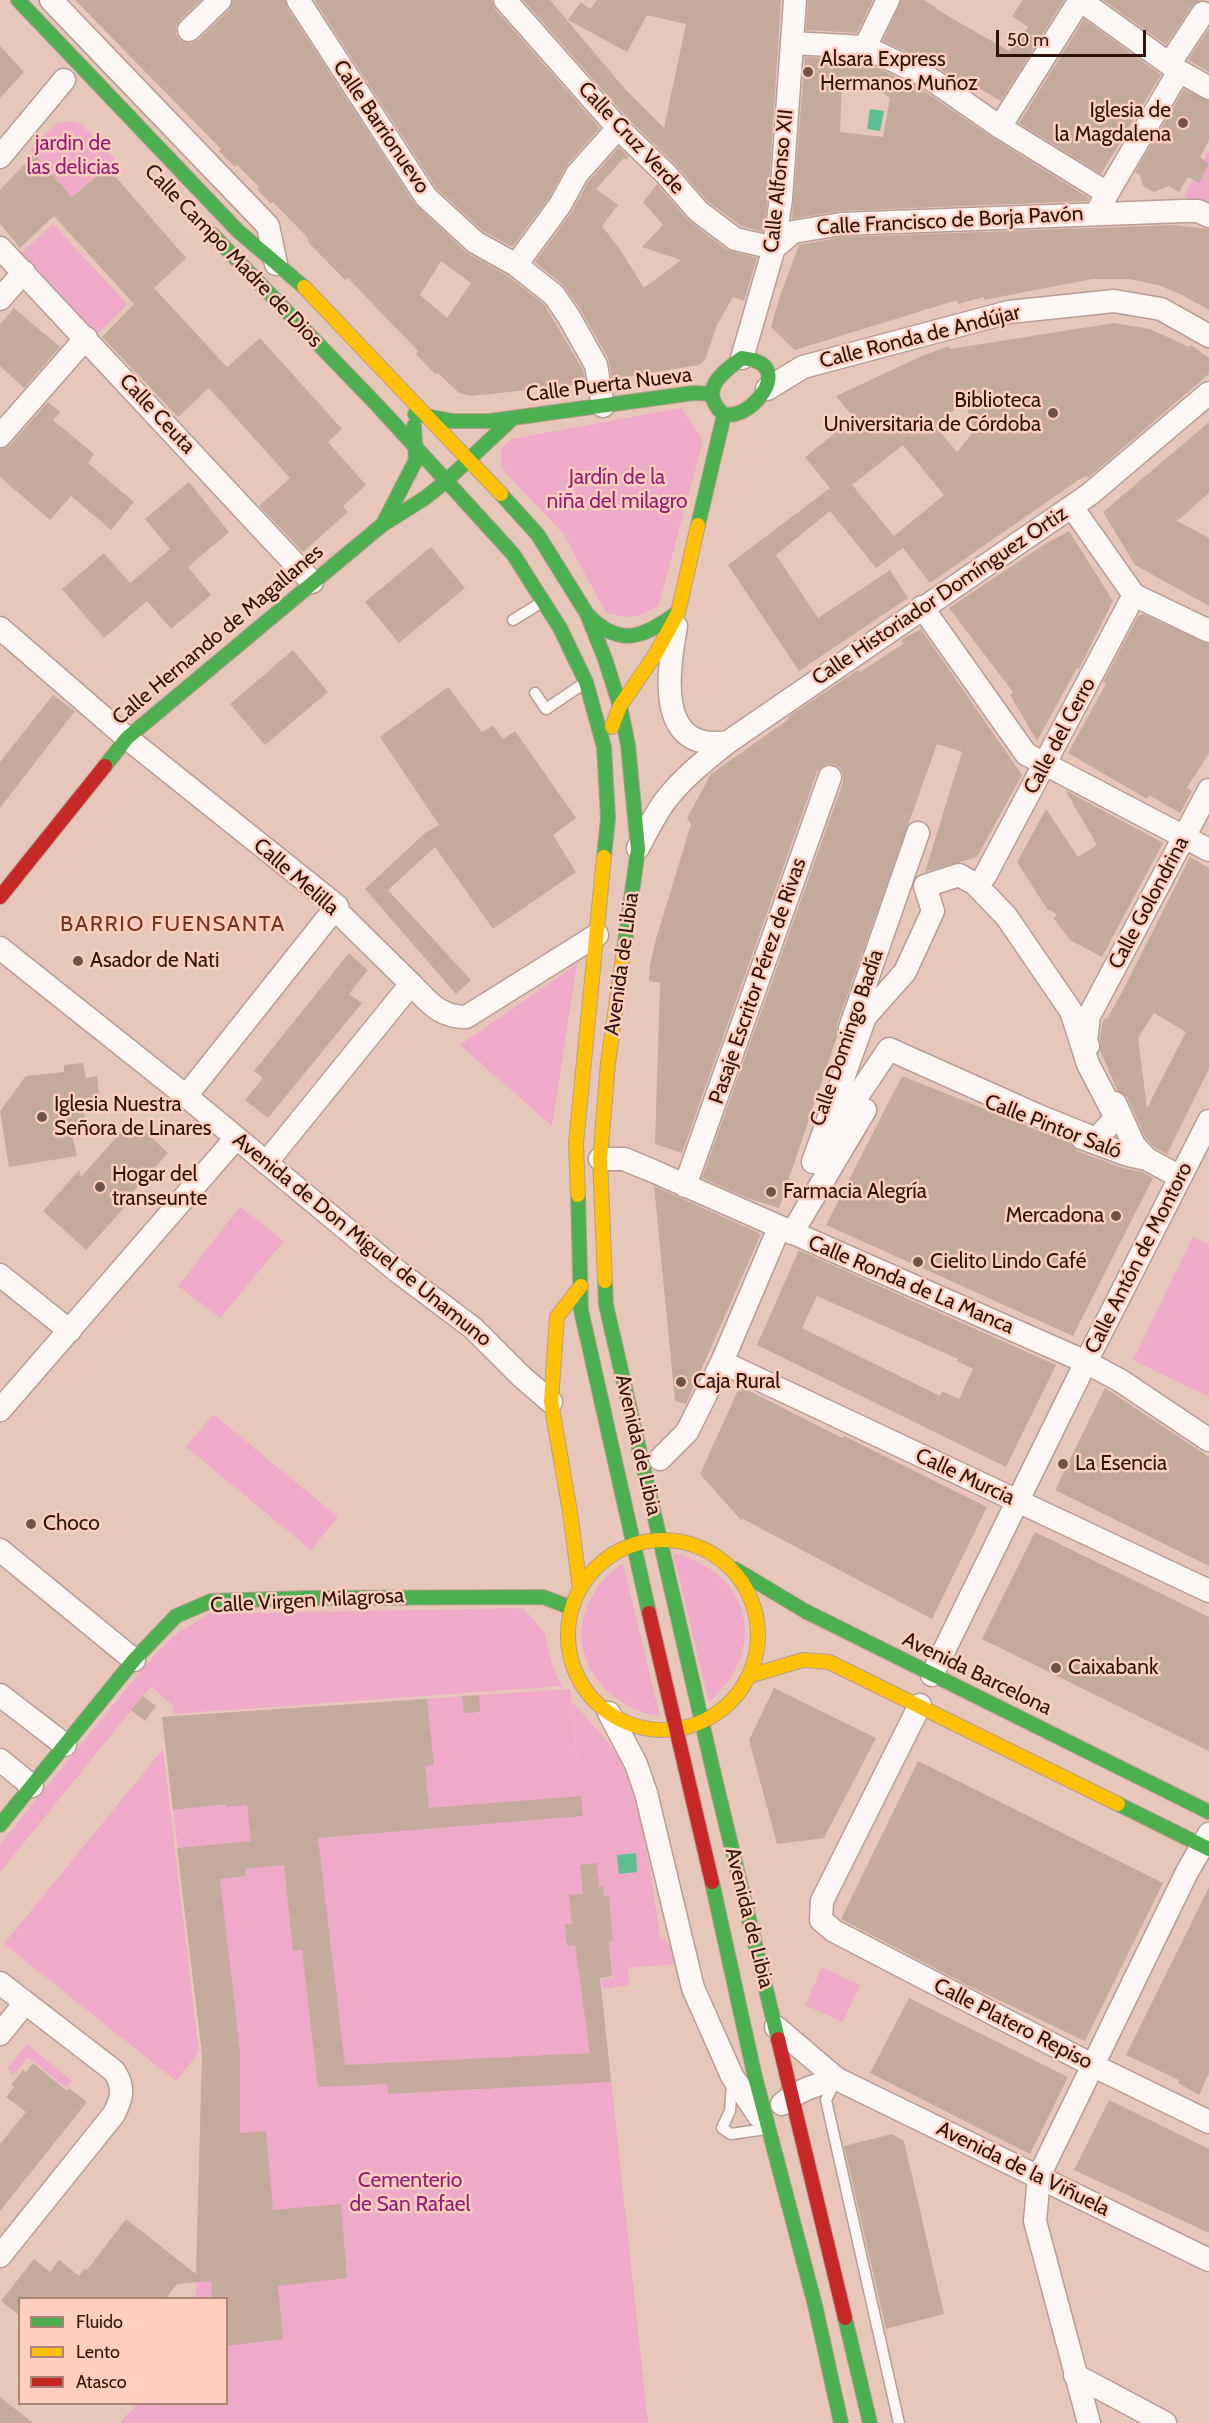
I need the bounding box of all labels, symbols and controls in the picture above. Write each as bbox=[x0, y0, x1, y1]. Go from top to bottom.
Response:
scale bar bbox=[999, 18, 1149, 56]
text: 50 m bbox=[1007, 29, 1049, 51]
place label: Alsara Express Hermanos Muñoz bbox=[820, 47, 978, 97]
street label: Calle Barrionuevo bbox=[327, 56, 435, 198]
marker: Alsara Express Hermanos Muñoz bbox=[801, 65, 815, 79]
street label: Calle Cruz Verde bbox=[573, 77, 689, 199]
place label: Iglesia de la Magdalena bbox=[1055, 98, 1171, 148]
street label: Calle Alfonso XII bbox=[759, 108, 799, 254]
marker: Iglesia de la Magdalena bbox=[1176, 116, 1190, 130]
park label: jardin de las delicias bbox=[26, 131, 120, 181]
street label: Calle Campo Madre de Dios bbox=[139, 159, 327, 353]
street label: Calle Francisco de Borja Pavón bbox=[816, 201, 1084, 241]
street label: Calle Ronda de Andújar bbox=[817, 300, 1023, 374]
street label: Calle Puerta Nueva bbox=[525, 362, 693, 408]
street label: Calle Ceuta bbox=[114, 369, 200, 459]
place label: Biblioteca Universitaria de Córdoba bbox=[824, 388, 1041, 438]
marker: Biblioteca Universitaria de Córdoba bbox=[1046, 406, 1060, 420]
park label: Jardín de la niña del milagro bbox=[546, 465, 688, 515]
street label: Calle Historiador Domínguez Ortiz bbox=[808, 501, 1072, 691]
street label: Calle Hernando de Magallanes bbox=[107, 539, 329, 731]
street label: Calle del Cerro bbox=[1019, 673, 1101, 799]
street label: Calle Golondrina bbox=[1103, 832, 1195, 974]
street label: Calle Melilla bbox=[248, 833, 344, 921]
street label: Pasaje Escritor Pérez de Rivas bbox=[704, 855, 812, 1107]
street label: Avenida de Libia bbox=[599, 891, 645, 1037]
district label: BARRIO FUENSANTA bbox=[60, 912, 286, 938]
street label: Calle Domingo Badía bbox=[805, 946, 889, 1130]
place label: Asador de Nati bbox=[90, 948, 219, 974]
marker: Asador de Nati bbox=[71, 954, 85, 968]
street label: Calle Pintor Saló bbox=[981, 1089, 1125, 1165]
place label: Iglesia Nuestra Señora de Linares bbox=[54, 1092, 211, 1142]
marker: Iglesia Nuestra Señora de Linares bbox=[35, 1110, 49, 1124]
street label: Avenida de Don Miguel de Unamuno bbox=[227, 1128, 497, 1352]
street label: Calle Antón de Montoro bbox=[1080, 1158, 1198, 1358]
place label: Hogar del transeunte bbox=[112, 1162, 207, 1212]
place label: Farmacia Alegría bbox=[783, 1179, 927, 1205]
marker: Hogar del transeunte bbox=[93, 1180, 107, 1194]
marker: Farmacia Alegría bbox=[764, 1185, 778, 1199]
place label: Mercadona bbox=[1005, 1203, 1104, 1229]
marker: Mercadona bbox=[1109, 1209, 1123, 1223]
street label: Calle Ronda de La Manca bbox=[804, 1230, 1018, 1340]
place label: Cielito Lindo Café bbox=[930, 1249, 1087, 1275]
marker: Cielito Lindo Café bbox=[911, 1255, 925, 1269]
place label: Caja Rural bbox=[693, 1369, 780, 1395]
street label: Avenida de Libia bbox=[610, 1372, 666, 1518]
marker: Caja Rural bbox=[674, 1375, 688, 1389]
street label: Calle Murcia bbox=[911, 1443, 1019, 1511]
place label: La Esencia bbox=[1075, 1451, 1167, 1477]
marker: La Esencia bbox=[1056, 1457, 1070, 1471]
place label: Choco bbox=[43, 1511, 100, 1537]
marker: Choco bbox=[24, 1517, 38, 1531]
street label: Calle Virgen Milagrosa bbox=[209, 1583, 405, 1619]
street label: Avenida Barcelona bbox=[898, 1627, 1056, 1721]
place label: Caixabank bbox=[1068, 1655, 1158, 1681]
marker: Caixabank bbox=[1049, 1661, 1063, 1675]
street label: Avenida de Libia bbox=[719, 1845, 779, 1991]
street label: Calle Platero Repiso bbox=[929, 1973, 1097, 2075]
street label: Avenida de la Viñuela bbox=[932, 2116, 1114, 2222]
park label: Cementerio de San Rafael bbox=[349, 2168, 471, 2218]
legend bbox=[18, 2297, 228, 2405]
text: Fluido bbox=[76, 2311, 123, 2333]
text: Lento bbox=[76, 2341, 120, 2363]
text: Atasco bbox=[76, 2371, 127, 2393]

